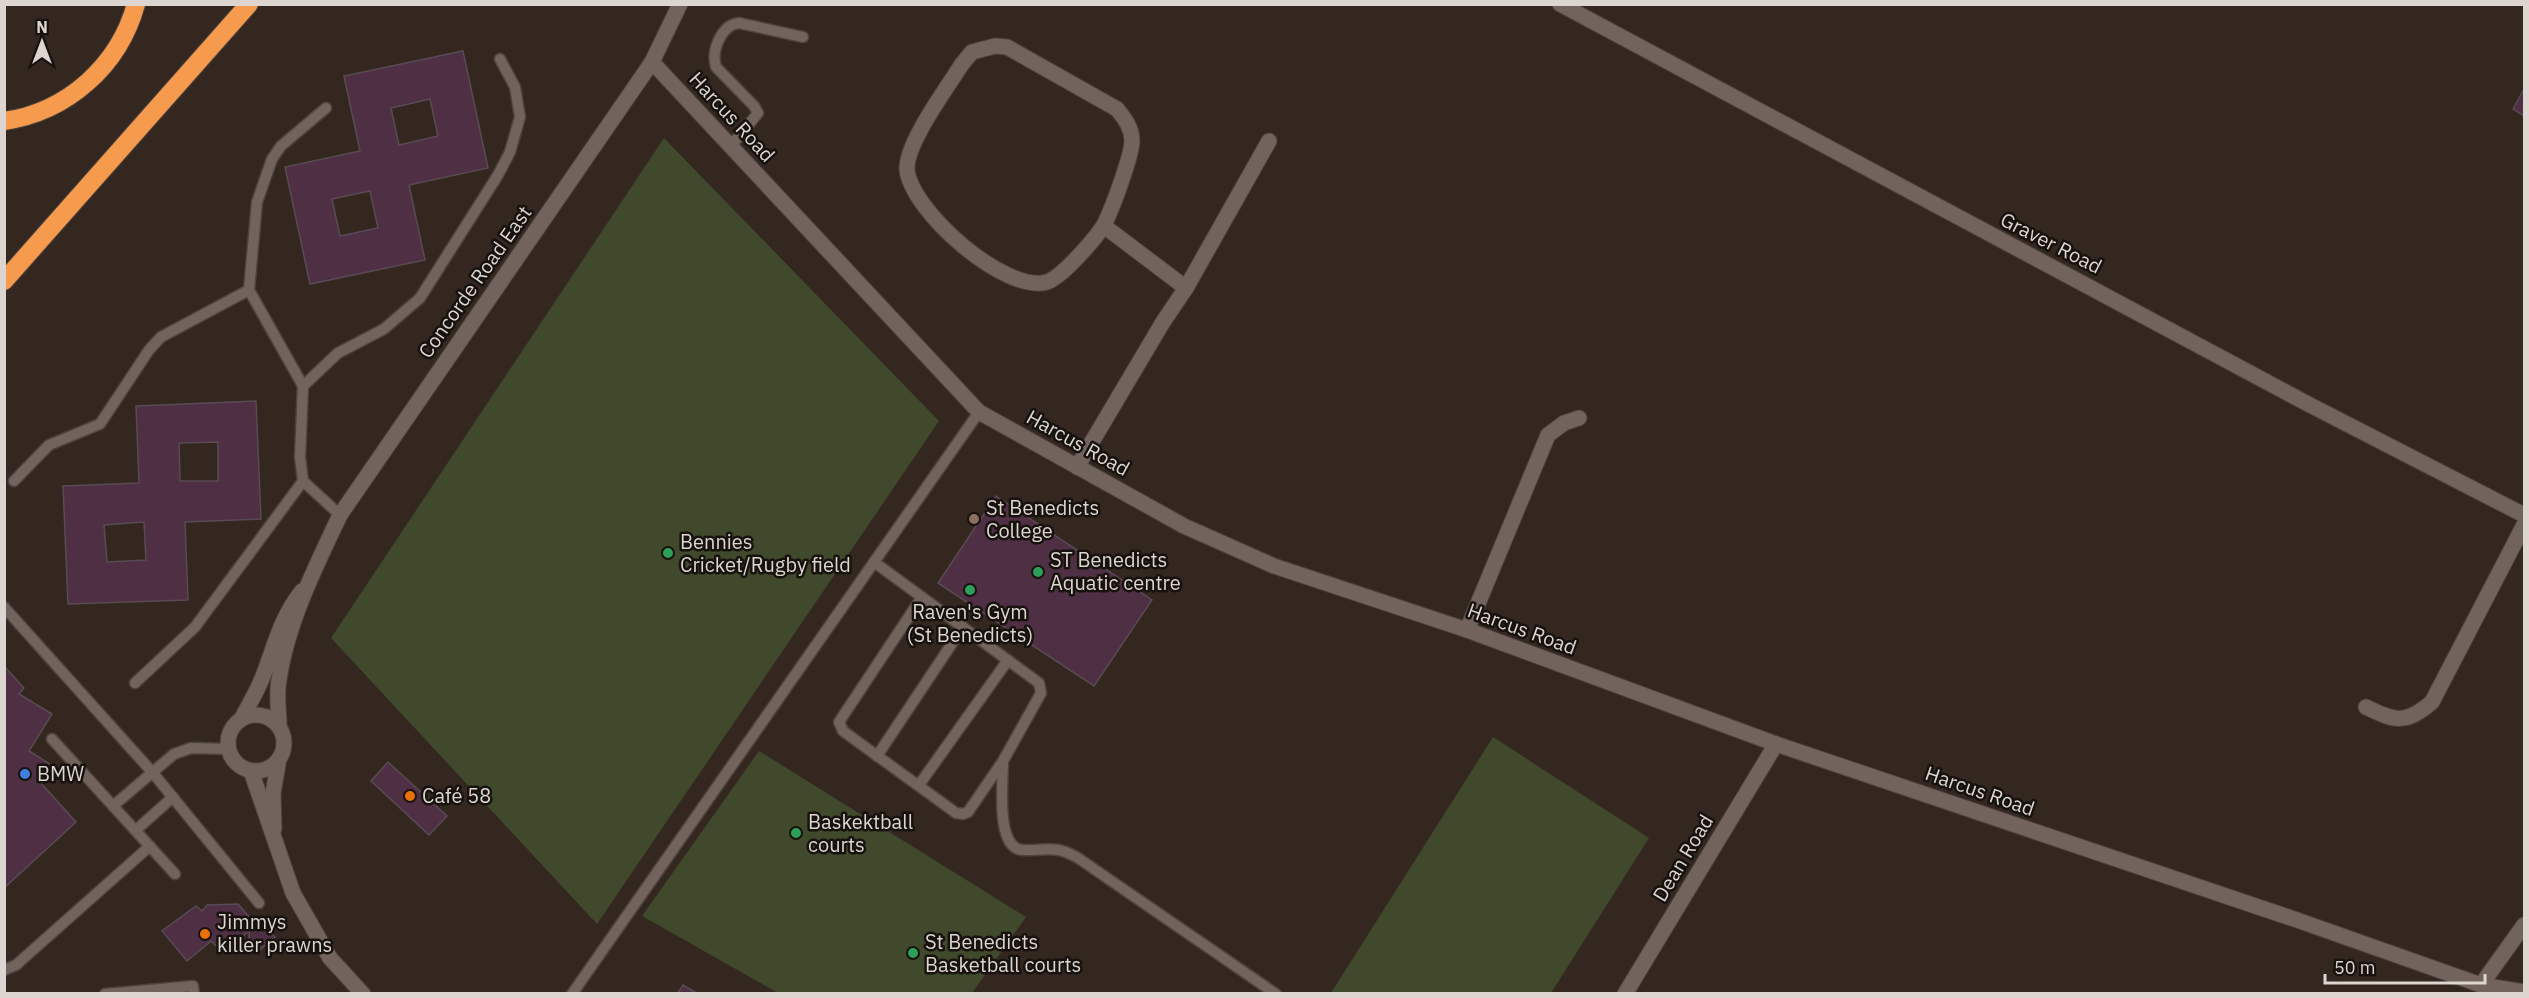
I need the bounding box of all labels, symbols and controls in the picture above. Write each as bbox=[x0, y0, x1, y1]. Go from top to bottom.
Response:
north arrow bbox=[12, 12, 72, 72]
text: N bbox=[36, 17, 48, 37]
street label: Harcus Road bbox=[684, 66, 781, 168]
street label: Concorde Road East bbox=[412, 200, 537, 363]
street label: Graver Road bbox=[1996, 205, 2107, 280]
street label: Harcus Road bbox=[1022, 403, 1135, 482]
place label: St Benedicts College bbox=[986, 494, 1099, 544]
marker: St Benedicts College bbox=[967, 512, 981, 526]
place label: Bennies Cricket/Rugby field bbox=[680, 528, 851, 578]
marker: Bennies Cricket/Rugby field bbox=[661, 546, 675, 560]
place label: ST Benedicts Aquatic centre bbox=[1050, 546, 1181, 596]
marker: ST Benedicts Aquatic centre bbox=[1031, 565, 1045, 579]
marker: Raven's Gym (St Benedicts) bbox=[963, 583, 977, 597]
street label: Harcus Road bbox=[1464, 596, 1580, 661]
place label: Raven's Gym (St Benedicts) bbox=[907, 598, 1033, 648]
street label: Harcus Road bbox=[1922, 759, 2038, 822]
place label: BMW bbox=[37, 760, 84, 787]
marker: BMW bbox=[18, 767, 32, 781]
place label: Café 58 bbox=[422, 782, 491, 809]
marker: Café 58 bbox=[403, 789, 417, 803]
place label: Baskektball courts bbox=[808, 808, 913, 858]
street label: Dean Road bbox=[1646, 809, 1719, 906]
marker: Baskektball courts bbox=[789, 826, 803, 840]
place label: Jimmys killer prawns bbox=[217, 908, 332, 958]
marker: Jimmys killer prawns bbox=[198, 927, 212, 941]
place label: St Benedicts Basketball courts bbox=[925, 928, 1081, 978]
marker: St Benedicts Basketball courts bbox=[906, 946, 920, 960]
scale bar bbox=[2325, 947, 2486, 985]
text: 50 m bbox=[2334, 956, 2376, 979]

